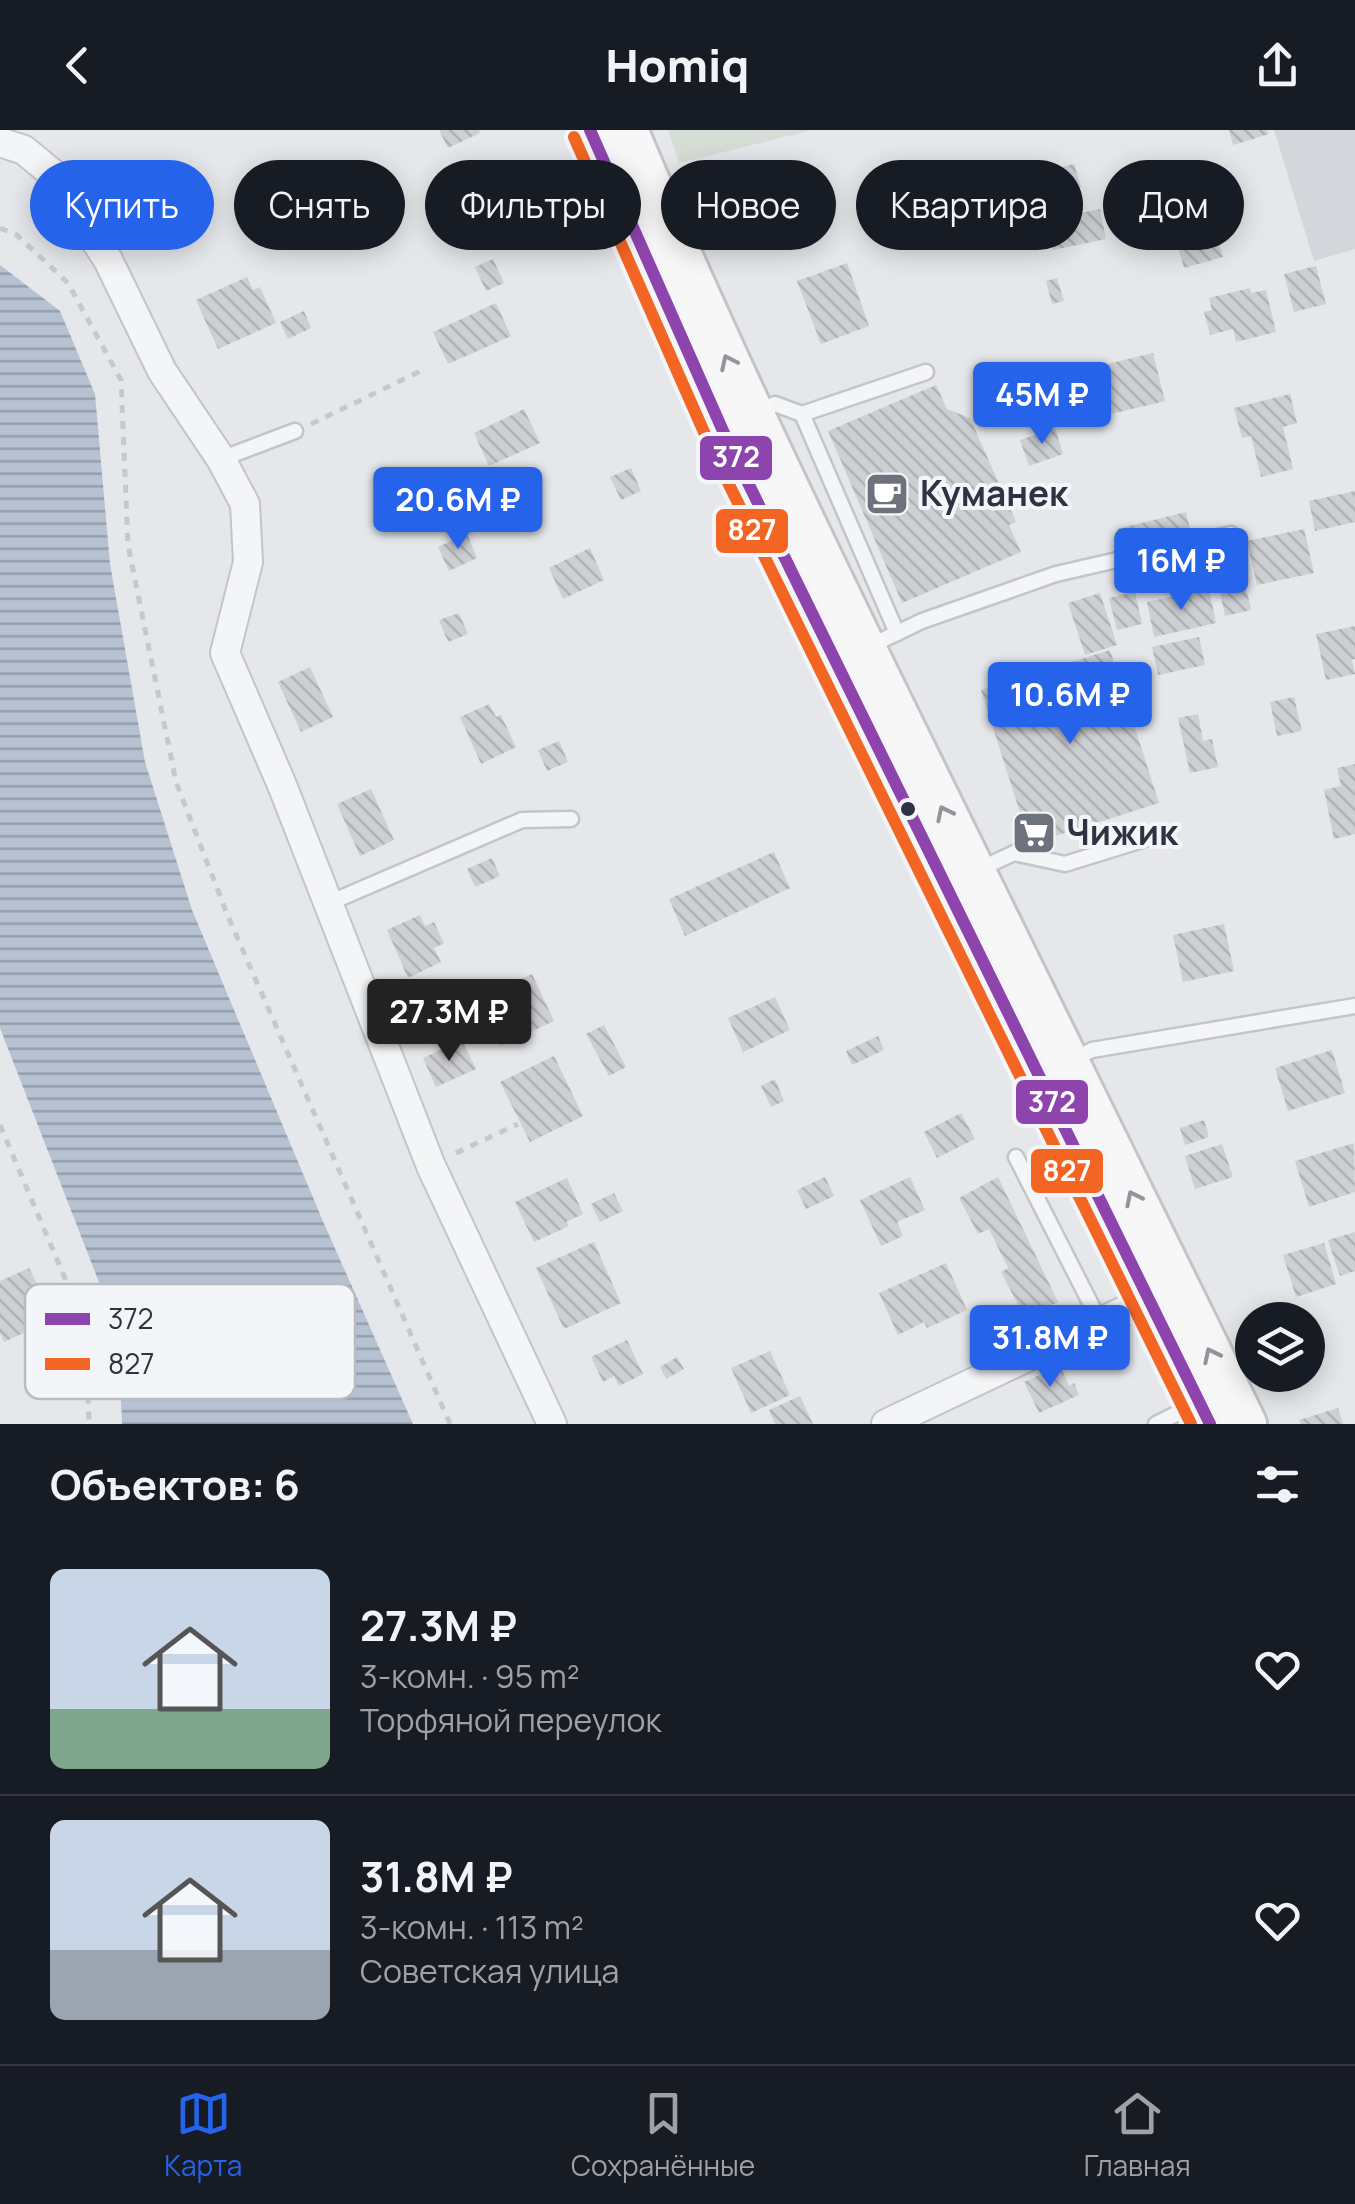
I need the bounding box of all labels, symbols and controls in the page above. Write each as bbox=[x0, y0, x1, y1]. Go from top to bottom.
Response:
text: Homiq bbox=[606, 34, 749, 96]
icon: back bbox=[50, 38, 105, 93]
icon: share bbox=[1250, 38, 1305, 93]
chip: Купить bbox=[30, 160, 214, 250]
chip: Снять bbox=[234, 160, 405, 250]
chip: Фильтры bbox=[425, 160, 641, 250]
chip: Новое bbox=[661, 160, 836, 250]
chip: Квартира bbox=[856, 160, 1083, 250]
chip: Дом bbox=[1103, 160, 1244, 250]
one-way arrow bbox=[720, 354, 740, 372]
pin: 45M ₽ bbox=[972, 362, 1112, 447]
text: 45M ₽ bbox=[995, 372, 1089, 416]
line badge: 372 bbox=[698, 434, 774, 482]
text: 372 bbox=[712, 437, 760, 475]
pin: 20.6M ₽ bbox=[366, 467, 550, 552]
place label: Куманек bbox=[920, 469, 1069, 517]
cafe icon: Куманек bbox=[864, 471, 910, 517]
text: 20.6M ₽ bbox=[395, 477, 521, 521]
line badge: 827 bbox=[714, 507, 790, 555]
text: 827 bbox=[728, 510, 776, 548]
pin: 16M ₽ bbox=[1111, 528, 1251, 613]
text: 16M ₽ bbox=[1136, 538, 1226, 582]
pin: 10.6M ₽ bbox=[978, 662, 1162, 747]
text: 10.6M ₽ bbox=[1010, 672, 1130, 716]
unlabelled marker bbox=[898, 799, 918, 819]
one-way arrow bbox=[936, 805, 956, 823]
place label: Чижик bbox=[1066, 808, 1179, 856]
supermarket icon: Чижик bbox=[1011, 810, 1057, 856]
pin: 27.3M ₽ bbox=[357, 979, 541, 1064]
text: 27.3M ₽ bbox=[389, 989, 509, 1033]
line badge: 372 bbox=[1014, 1078, 1090, 1126]
text: 372 bbox=[1028, 1082, 1076, 1120]
line badge: 827 bbox=[1029, 1147, 1105, 1195]
text: 827 bbox=[1043, 1151, 1091, 1189]
one-way arrow bbox=[1126, 1191, 1146, 1209]
legend bbox=[25, 1284, 355, 1399]
text: 372 bbox=[108, 1299, 154, 1337]
map controls bbox=[1235, 1302, 1325, 1392]
button: layers bbox=[1235, 1302, 1325, 1392]
pin: 31.8M ₽ bbox=[958, 1305, 1142, 1390]
text: 31.8M ₽ bbox=[992, 1315, 1108, 1359]
text: 827 bbox=[108, 1344, 154, 1382]
one-way arrow bbox=[1203, 1347, 1223, 1365]
text: Объектов: 6 bbox=[50, 1455, 300, 1513]
icon: filters bbox=[1250, 1457, 1305, 1512]
text: 27.3M ₽ bbox=[360, 1596, 517, 1654]
icon: home bbox=[130, 1609, 250, 1729]
icon: heart bbox=[1250, 1642, 1305, 1697]
text: 3-комн. · 95 m² bbox=[360, 1654, 580, 1698]
text: Торфяной переулок bbox=[360, 1698, 661, 1742]
text: 31.8M ₽ bbox=[360, 1847, 513, 1905]
icon: home bbox=[130, 1860, 250, 1980]
icon: heart bbox=[1250, 1893, 1305, 1948]
text: 3-комн. · 113 m² bbox=[360, 1905, 584, 1949]
text: Советская улица bbox=[360, 1949, 619, 1993]
tab: Карта bbox=[164, 2086, 242, 2184]
tab: Сохранённые bbox=[571, 2086, 755, 2184]
tab: Главная bbox=[1084, 2086, 1191, 2184]

